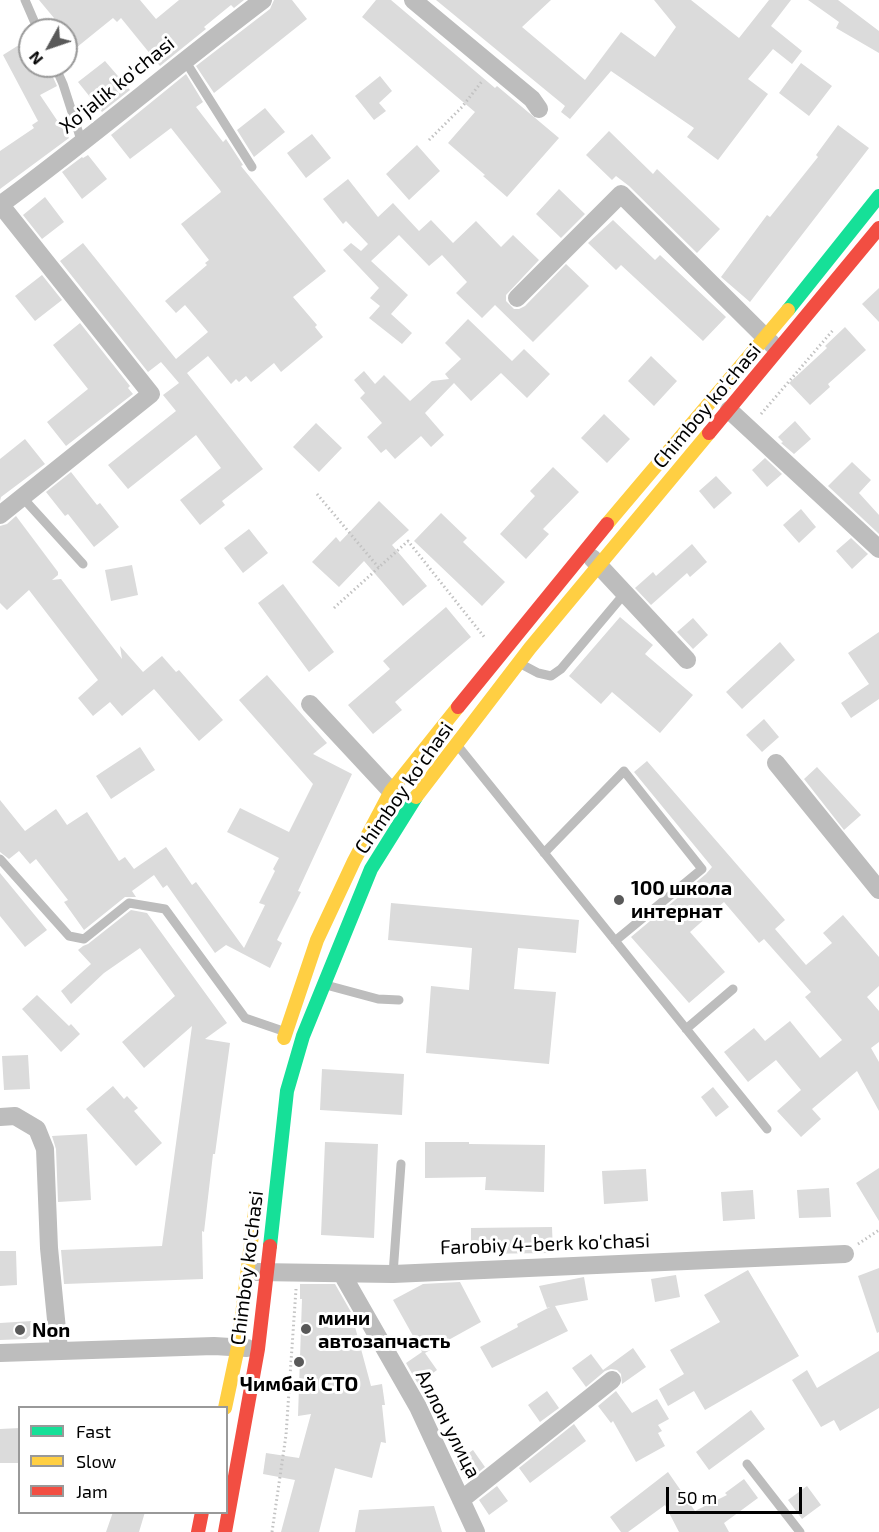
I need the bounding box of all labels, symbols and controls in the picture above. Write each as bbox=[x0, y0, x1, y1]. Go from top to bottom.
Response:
north arrow bbox=[18, 18, 78, 78]
street label: Xo'jalik ko'chasi bbox=[55, 31, 179, 139]
text: N bbox=[24, 48, 46, 69]
street label: Chimboy ko'chasi bbox=[648, 339, 766, 473]
street label: Chimboy ko'chasi bbox=[350, 717, 458, 859]
place label: 100 школа интернат bbox=[631, 876, 732, 923]
marker: 100 школа интернат bbox=[612, 893, 626, 907]
street label: Chimboy ko'chasi bbox=[226, 1189, 268, 1347]
street label: Farobiy 4-berk ko'chasi bbox=[440, 1228, 650, 1260]
place label: мини автозапчасть bbox=[318, 1306, 451, 1353]
place label: Non bbox=[32, 1318, 70, 1342]
marker: мини автозапчасть bbox=[299, 1322, 313, 1336]
marker: Non bbox=[13, 1323, 27, 1337]
marker: Чимбай СТО bbox=[292, 1355, 306, 1369]
street label: Аллон улица bbox=[410, 1366, 486, 1482]
place label: Чимбай СТО bbox=[240, 1372, 358, 1396]
legend bbox=[18, 1406, 228, 1514]
text: Fast bbox=[76, 1420, 111, 1442]
text: Slow bbox=[76, 1450, 116, 1472]
scale bar bbox=[669, 1475, 806, 1513]
text: Jam bbox=[76, 1480, 108, 1502]
text: 50 m bbox=[677, 1486, 717, 1508]

